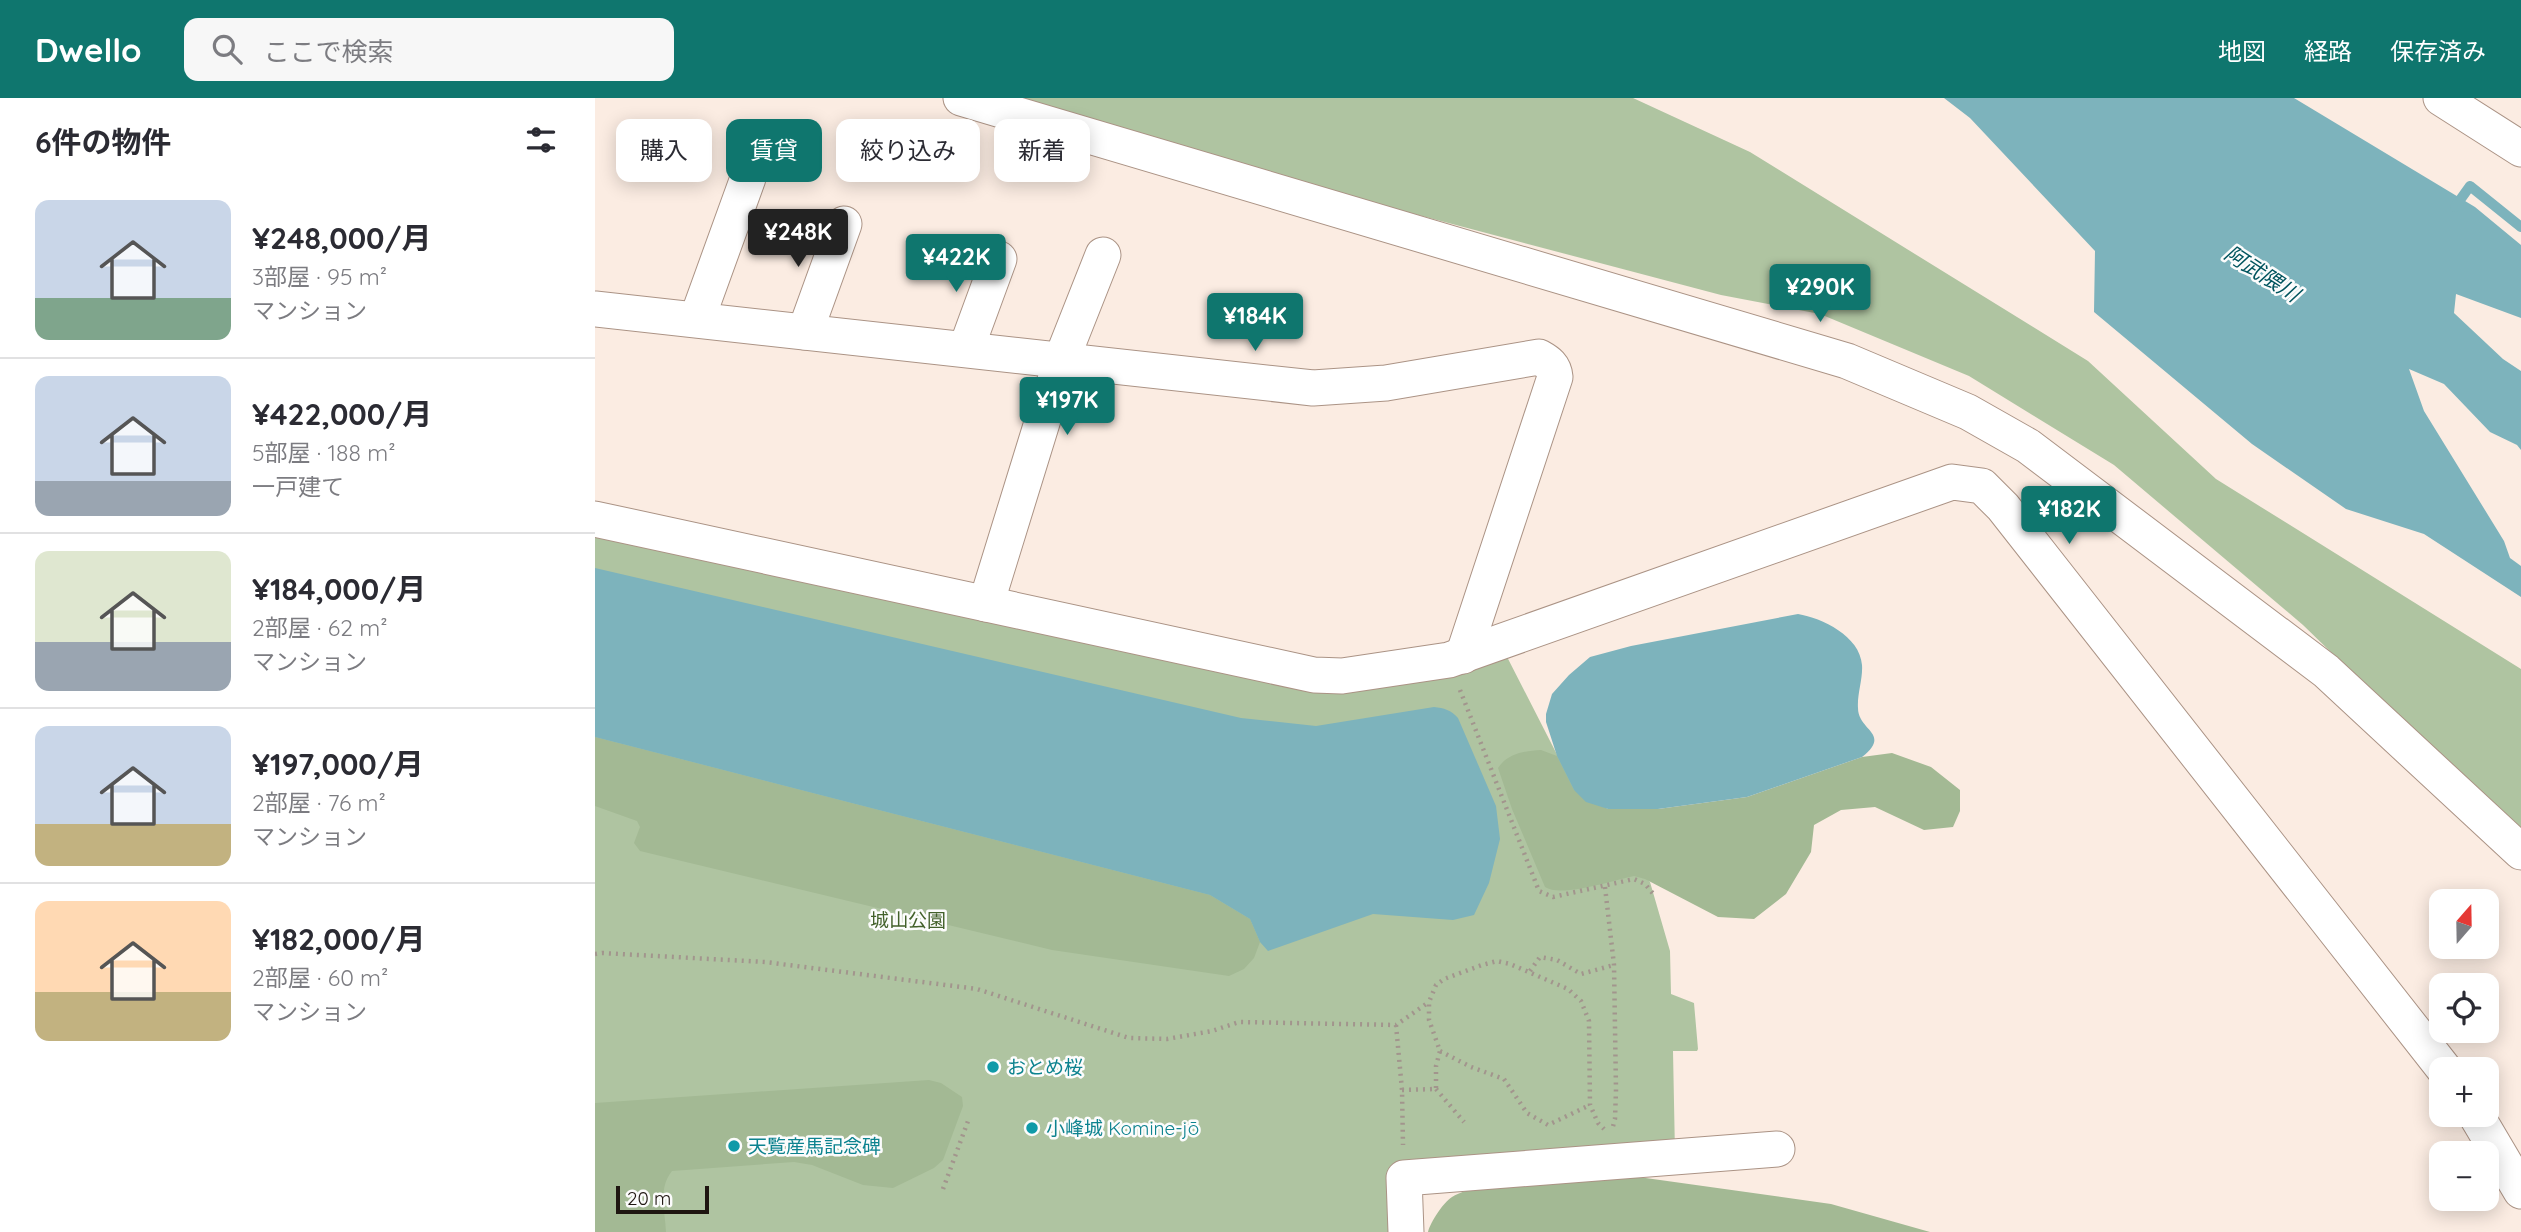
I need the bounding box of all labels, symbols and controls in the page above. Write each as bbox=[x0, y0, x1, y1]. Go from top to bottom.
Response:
search box bbox=[184, 18, 674, 81]
text: Dwello bbox=[35, 29, 142, 70]
icon: search bbox=[208, 30, 246, 68]
text: ここで検索 bbox=[264, 35, 394, 68]
text: 地図 bbox=[2218, 36, 2266, 66]
text: 経路 bbox=[2304, 36, 2352, 66]
text: 保存済み bbox=[2390, 36, 2486, 66]
chip: 購入 bbox=[616, 119, 712, 182]
chip: 賃貸 bbox=[726, 119, 822, 182]
chip: 絞り込み bbox=[836, 119, 980, 182]
chip: 新着 bbox=[994, 119, 1090, 182]
icon: filters bbox=[522, 121, 560, 159]
text: 6件の物件 bbox=[35, 123, 172, 161]
pin: ¥248K bbox=[749, 209, 847, 269]
text: ¥248K bbox=[764, 217, 832, 246]
text: ¥248,000/月 bbox=[252, 219, 432, 257]
icon: home bbox=[91, 228, 175, 312]
pin: ¥422K bbox=[907, 234, 1005, 294]
water label: 阿武隈川 bbox=[2220, 239, 2307, 308]
text: ¥422K bbox=[922, 242, 990, 271]
text: 3部屋 · 95 m² bbox=[252, 262, 387, 291]
pin: ¥290K bbox=[1771, 264, 1869, 324]
text: ¥290K bbox=[1785, 272, 1855, 301]
pin: ¥184K bbox=[1206, 294, 1304, 353]
text: マンション bbox=[252, 296, 367, 325]
text: ¥184K bbox=[1223, 301, 1287, 330]
pin: ¥197K bbox=[1018, 378, 1116, 437]
text: ¥197K bbox=[1036, 385, 1098, 414]
text: ¥422,000/月 bbox=[252, 395, 432, 433]
icon: home bbox=[91, 404, 175, 488]
text: 5部屋 · 188 m² bbox=[252, 438, 395, 467]
text: 一戸建て bbox=[252, 472, 344, 501]
pin: ¥182K bbox=[2020, 486, 2118, 546]
text: ¥182K bbox=[2037, 494, 2101, 523]
text: ¥184,000/月 bbox=[252, 570, 426, 608]
icon: home bbox=[91, 579, 175, 663]
text: 2部屋 · 62 m² bbox=[252, 613, 387, 642]
text: マンション bbox=[252, 647, 367, 676]
text: ¥197,000/月 bbox=[252, 745, 424, 783]
icon: home bbox=[91, 754, 175, 838]
text: 2部屋 · 76 m² bbox=[252, 788, 386, 817]
text: マンション bbox=[252, 822, 367, 851]
north arrow bbox=[2429, 889, 2499, 959]
map controls bbox=[2429, 889, 2499, 1211]
park label: 城山公園 bbox=[870, 908, 946, 932]
text: ¥182,000/月 bbox=[252, 920, 426, 958]
icon: home bbox=[91, 929, 175, 1013]
text: 2部屋 · 60 m² bbox=[252, 963, 388, 992]
button: locate bbox=[2429, 973, 2499, 1043]
text: マンション bbox=[252, 997, 367, 1026]
place label: おとめ桜 bbox=[1007, 1055, 1083, 1079]
button: + bbox=[2429, 1057, 2499, 1127]
marker: おとめ桜 bbox=[985, 1059, 1001, 1075]
place label: 小峰城 Komine-jō bbox=[1046, 1116, 1199, 1140]
marker: 小峰城 Komine-jō bbox=[1024, 1120, 1040, 1136]
place label: 天覧産馬記念碑 bbox=[748, 1134, 881, 1158]
marker: 天覧産馬記念碑 bbox=[726, 1138, 742, 1154]
button: − bbox=[2429, 1141, 2499, 1211]
scale bar bbox=[616, 1183, 709, 1215]
text: 20 m bbox=[627, 1186, 671, 1210]

